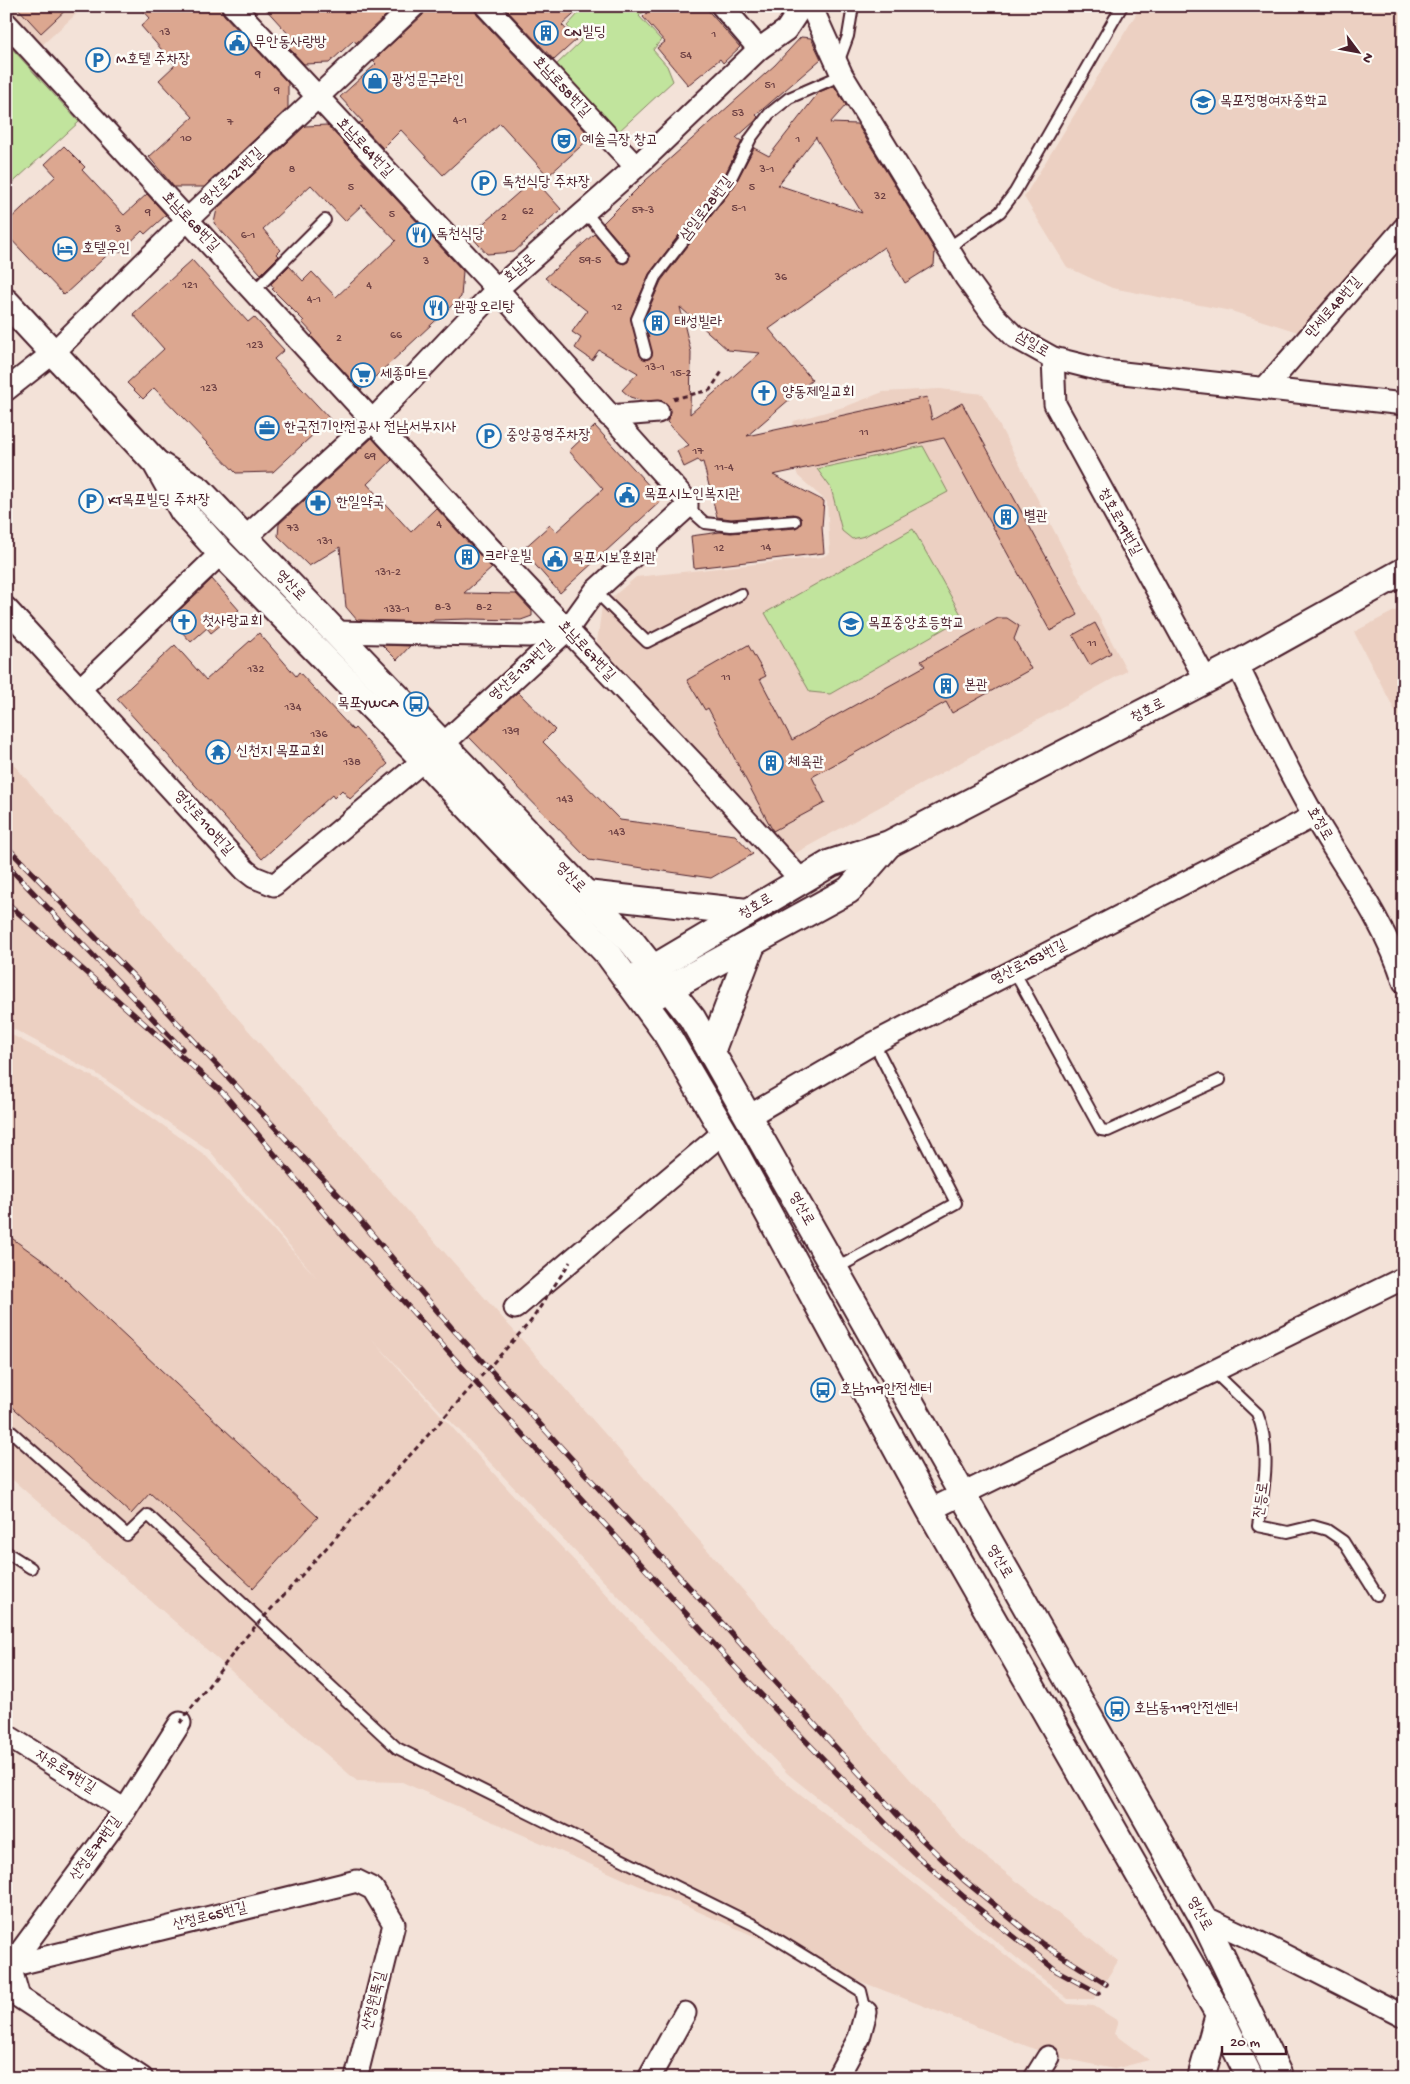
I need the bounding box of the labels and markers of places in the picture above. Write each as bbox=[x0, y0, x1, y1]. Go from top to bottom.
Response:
building icon: CN빌딩 bbox=[533, 20, 559, 46]
place label: CN빌딩 bbox=[564, 24, 606, 42]
public building icon: 무안동사랑방 bbox=[224, 30, 250, 56]
place label: 무안동사랑방 bbox=[254, 34, 327, 52]
parking icon: M호텔 주차장 bbox=[85, 47, 111, 73]
place label: M호텔 주차장 bbox=[116, 51, 190, 69]
shop icon: 광성문구라인 bbox=[362, 68, 388, 94]
place label: 광성문구라인 bbox=[392, 72, 464, 90]
school or university icon: 목포정명여자중학교 bbox=[1190, 89, 1216, 115]
place label: 목포정명여자중학교 bbox=[1220, 93, 1329, 111]
theatre icon: 예술극장 창고 bbox=[551, 128, 577, 154]
place label: 예술극장 창고 bbox=[582, 131, 658, 150]
parking icon: 독천식당 주차장 bbox=[471, 170, 497, 196]
place label: 독천식당 주차장 bbox=[502, 174, 590, 192]
restaurant icon: 독천식당 bbox=[406, 222, 432, 248]
place label: 독천식당 bbox=[436, 226, 484, 244]
hotel icon: 호텔우인 bbox=[52, 236, 78, 262]
place label: 호텔우인 bbox=[82, 240, 130, 258]
restaurant icon: 관광오리탕 bbox=[423, 295, 449, 321]
place label: 관광오리탕 bbox=[454, 299, 515, 317]
building icon: 태성빌라 bbox=[644, 310, 670, 336]
place label: 태성빌라 bbox=[674, 314, 722, 332]
supermarket icon: 세종마트 bbox=[350, 362, 376, 388]
place label: 세종마트 bbox=[380, 366, 428, 384]
church icon: 양동제일교회 bbox=[751, 380, 777, 406]
place label: 양동제일교회 bbox=[782, 384, 854, 402]
office icon: 한국전기안전공사 전남서부지사 bbox=[254, 415, 280, 441]
place label: 한국전기안전공사 전남서부지사 bbox=[284, 419, 457, 437]
parking icon: 중앙공영주차장 bbox=[476, 423, 502, 449]
place label: 중앙공영주차장 bbox=[506, 427, 591, 445]
public building icon: 목포시노인복지관 bbox=[614, 482, 640, 508]
place label: 목포시노인복지관 bbox=[644, 486, 741, 504]
parking icon: KT목포빌딩 주차장 bbox=[78, 488, 104, 514]
pharmacy icon: 한일약국 bbox=[305, 490, 331, 516]
place label: KT목포빌딩 주차장 bbox=[108, 492, 210, 510]
place label: 한일약국 bbox=[336, 494, 384, 512]
building icon: 별관 bbox=[993, 504, 1019, 530]
place label: 별관 bbox=[1024, 508, 1048, 526]
building icon: 크라운빌 bbox=[454, 544, 480, 570]
public building icon: 목포시보훈회관 bbox=[542, 546, 568, 572]
place label: 크라운빌 bbox=[484, 548, 532, 566]
place label: 목포시보훈회관 bbox=[572, 550, 657, 568]
church icon: 첫사랑교회 bbox=[171, 609, 197, 635]
school or university icon: 목포중앙초등학교 bbox=[838, 611, 864, 637]
place label: 첫사랑교회 bbox=[202, 613, 262, 631]
place label: 목포중앙초등학교 bbox=[868, 615, 965, 633]
building icon: 본관 bbox=[933, 673, 959, 699]
place label: 본관 bbox=[964, 677, 988, 695]
bus stop icon: 목포YWCA bbox=[403, 691, 429, 717]
place label: 목포YWCA bbox=[337, 695, 399, 713]
temple icon: 신천지 목포교회 bbox=[205, 739, 231, 765]
place label: 신천지 목포교회 bbox=[236, 743, 324, 761]
building icon: 체육관 bbox=[758, 750, 784, 776]
place label: 체육관 bbox=[788, 754, 824, 772]
bus stop icon: 호남119안전센터 bbox=[810, 1377, 836, 1403]
place label: 호남119안전센터 bbox=[840, 1381, 932, 1399]
bus stop icon: 호남동119안전센터 bbox=[1104, 1696, 1130, 1722]
place label: 호남동119안전센터 bbox=[1134, 1700, 1238, 1718]

